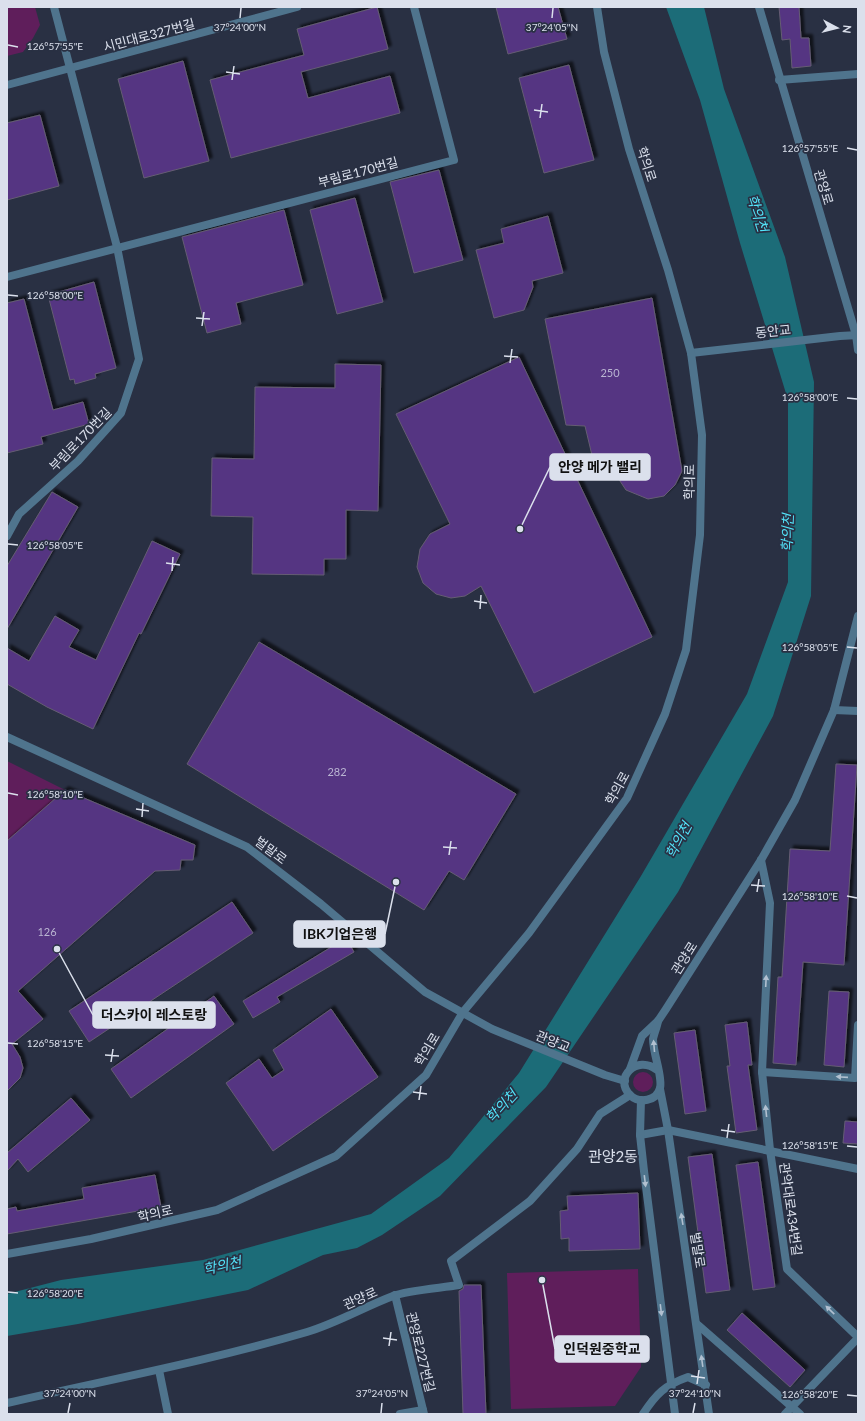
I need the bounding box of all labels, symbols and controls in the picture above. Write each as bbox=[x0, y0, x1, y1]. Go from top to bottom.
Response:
north arrow bbox=[817, 8, 857, 48]
street label: 시민대로327번길 bbox=[101, 15, 197, 55]
text: 37°24'00"N bbox=[214, 21, 266, 33]
text: 37°24'05"N bbox=[526, 21, 578, 33]
text: N bbox=[840, 24, 854, 34]
text: 126°57'55"E bbox=[27, 40, 83, 52]
text: 126°57'55"E bbox=[782, 142, 838, 154]
street label: 학의로 bbox=[634, 144, 660, 184]
street label: 부림로170번길 bbox=[316, 154, 400, 190]
street label: 관양로 bbox=[811, 167, 837, 207]
water label: 학의천 bbox=[744, 192, 772, 235]
text: 126°58'00"E bbox=[27, 289, 83, 301]
street label: 동안교 bbox=[754, 321, 792, 341]
house number: 250 bbox=[600, 366, 620, 379]
text: 126°58'00"E bbox=[782, 391, 838, 403]
street label: 부림로170번길 bbox=[46, 404, 114, 474]
callout: 안양 메가 밸리 bbox=[550, 454, 650, 480]
text: 안양 메가 밸리 bbox=[558, 458, 642, 475]
street label: 학의로 bbox=[681, 464, 697, 500]
water label: 학의천 bbox=[778, 512, 796, 553]
text: 126°58'05"E bbox=[27, 539, 83, 551]
text: 126°58'05"E bbox=[782, 641, 838, 653]
house number: 282 bbox=[327, 765, 347, 778]
street label: 학의로 bbox=[601, 768, 633, 808]
text: 126°58'10"E bbox=[27, 788, 83, 800]
water label: 학의천 bbox=[661, 818, 695, 861]
street label: 벌말로 bbox=[252, 833, 290, 867]
text: 126°58'10"E bbox=[782, 890, 838, 902]
callout: IBK기업은행 bbox=[294, 921, 385, 947]
house number: 126 bbox=[37, 925, 57, 938]
text: IBK기업은행 bbox=[303, 925, 377, 942]
street label: 관양로 bbox=[668, 939, 700, 977]
one-way arrow bbox=[763, 974, 769, 987]
callout: 더스카이 레스토랑 bbox=[93, 1002, 215, 1028]
text: 더스카이 레스토랑 bbox=[101, 1006, 207, 1023]
street label: 관양교 bbox=[533, 1027, 573, 1055]
street label: 학의로 bbox=[411, 1029, 443, 1069]
text: 126°58'15"E bbox=[27, 1037, 83, 1049]
one-way arrow bbox=[651, 1040, 658, 1052]
one-way arrow bbox=[836, 1074, 848, 1081]
water label: 학의천 bbox=[482, 1085, 521, 1126]
one-way arrow bbox=[763, 1105, 770, 1117]
text: 126°58'15"E bbox=[782, 1139, 838, 1151]
district label: 관양2동 bbox=[588, 1147, 638, 1165]
street label: 관악대로434번길 bbox=[777, 1161, 805, 1257]
one-way arrow bbox=[642, 1175, 648, 1187]
street label: 학의로 bbox=[136, 1201, 174, 1225]
one-way arrow bbox=[679, 1213, 685, 1225]
street label: 벌말로 bbox=[687, 1231, 709, 1269]
water label: 학의천 bbox=[201, 1252, 244, 1277]
street label: 관양로 bbox=[340, 1283, 380, 1313]
text: 126°58'20"E bbox=[27, 1287, 83, 1299]
one-way arrow bbox=[658, 1304, 664, 1316]
one-way arrow bbox=[825, 1305, 835, 1315]
street label: 관양로227번길 bbox=[403, 1310, 439, 1394]
callout: 인덕원중학교 bbox=[555, 1336, 649, 1362]
text: 인덕원중학교 bbox=[563, 1340, 641, 1357]
one-way arrow bbox=[699, 1355, 706, 1368]
text: 37°24'00"N bbox=[44, 1387, 96, 1399]
text: 37°24'05"N bbox=[356, 1387, 408, 1399]
text: 37°24'10"N bbox=[669, 1387, 721, 1399]
text: 126°58'20"E bbox=[782, 1388, 838, 1400]

